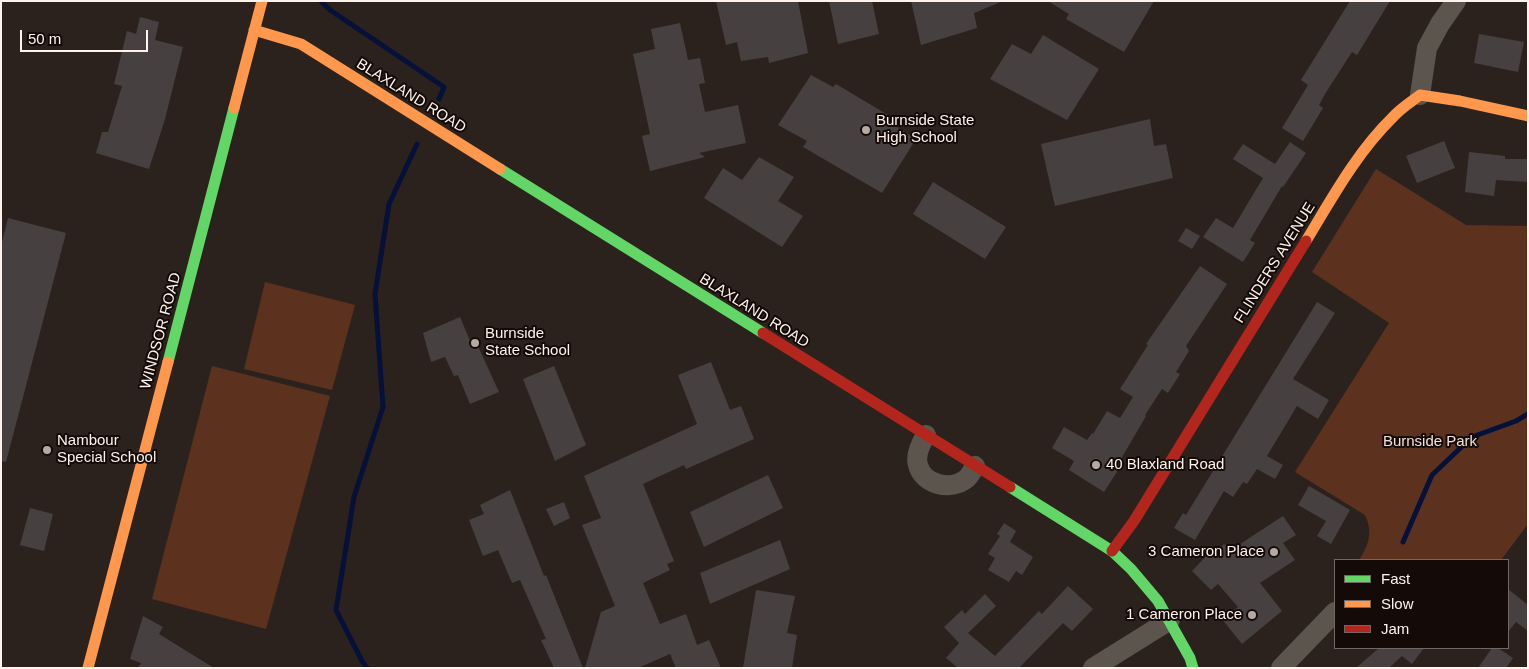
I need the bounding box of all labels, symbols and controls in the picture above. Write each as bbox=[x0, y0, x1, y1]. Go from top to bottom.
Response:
scale bar bbox=[22, 20, 150, 52]
text: 50 m bbox=[28, 30, 61, 47]
street label: BLAXLAND ROAD bbox=[353, 55, 469, 137]
place label: Burnside State High School bbox=[876, 112, 974, 147]
marker: Burnside State High School bbox=[860, 124, 872, 136]
street label: FLINDERS AVENUE bbox=[1231, 199, 1319, 327]
street label: BLAXLAND ROAD bbox=[696, 270, 812, 352]
street label: WINDSOR ROAD bbox=[137, 271, 185, 391]
place label: Burnside State School bbox=[485, 325, 570, 360]
marker: Burnside State School bbox=[469, 337, 481, 349]
place label: Nambour Special School bbox=[57, 432, 156, 467]
park label: Burnside Park bbox=[1383, 433, 1477, 451]
marker: Nambour Special School bbox=[41, 444, 53, 456]
place label: 40 Blaxland Road bbox=[1106, 456, 1224, 474]
marker: 40 Blaxland Road bbox=[1090, 459, 1102, 471]
place label: 3 Cameron Place bbox=[1148, 543, 1264, 561]
marker: 3 Cameron Place bbox=[1268, 546, 1280, 558]
legend bbox=[1334, 559, 1509, 649]
text: Fast bbox=[1381, 570, 1410, 587]
text: Slow bbox=[1381, 595, 1414, 612]
place label: 1 Cameron Place bbox=[1126, 606, 1242, 624]
marker: 1 Cameron Place bbox=[1246, 609, 1258, 621]
text: Jam bbox=[1381, 620, 1409, 637]

